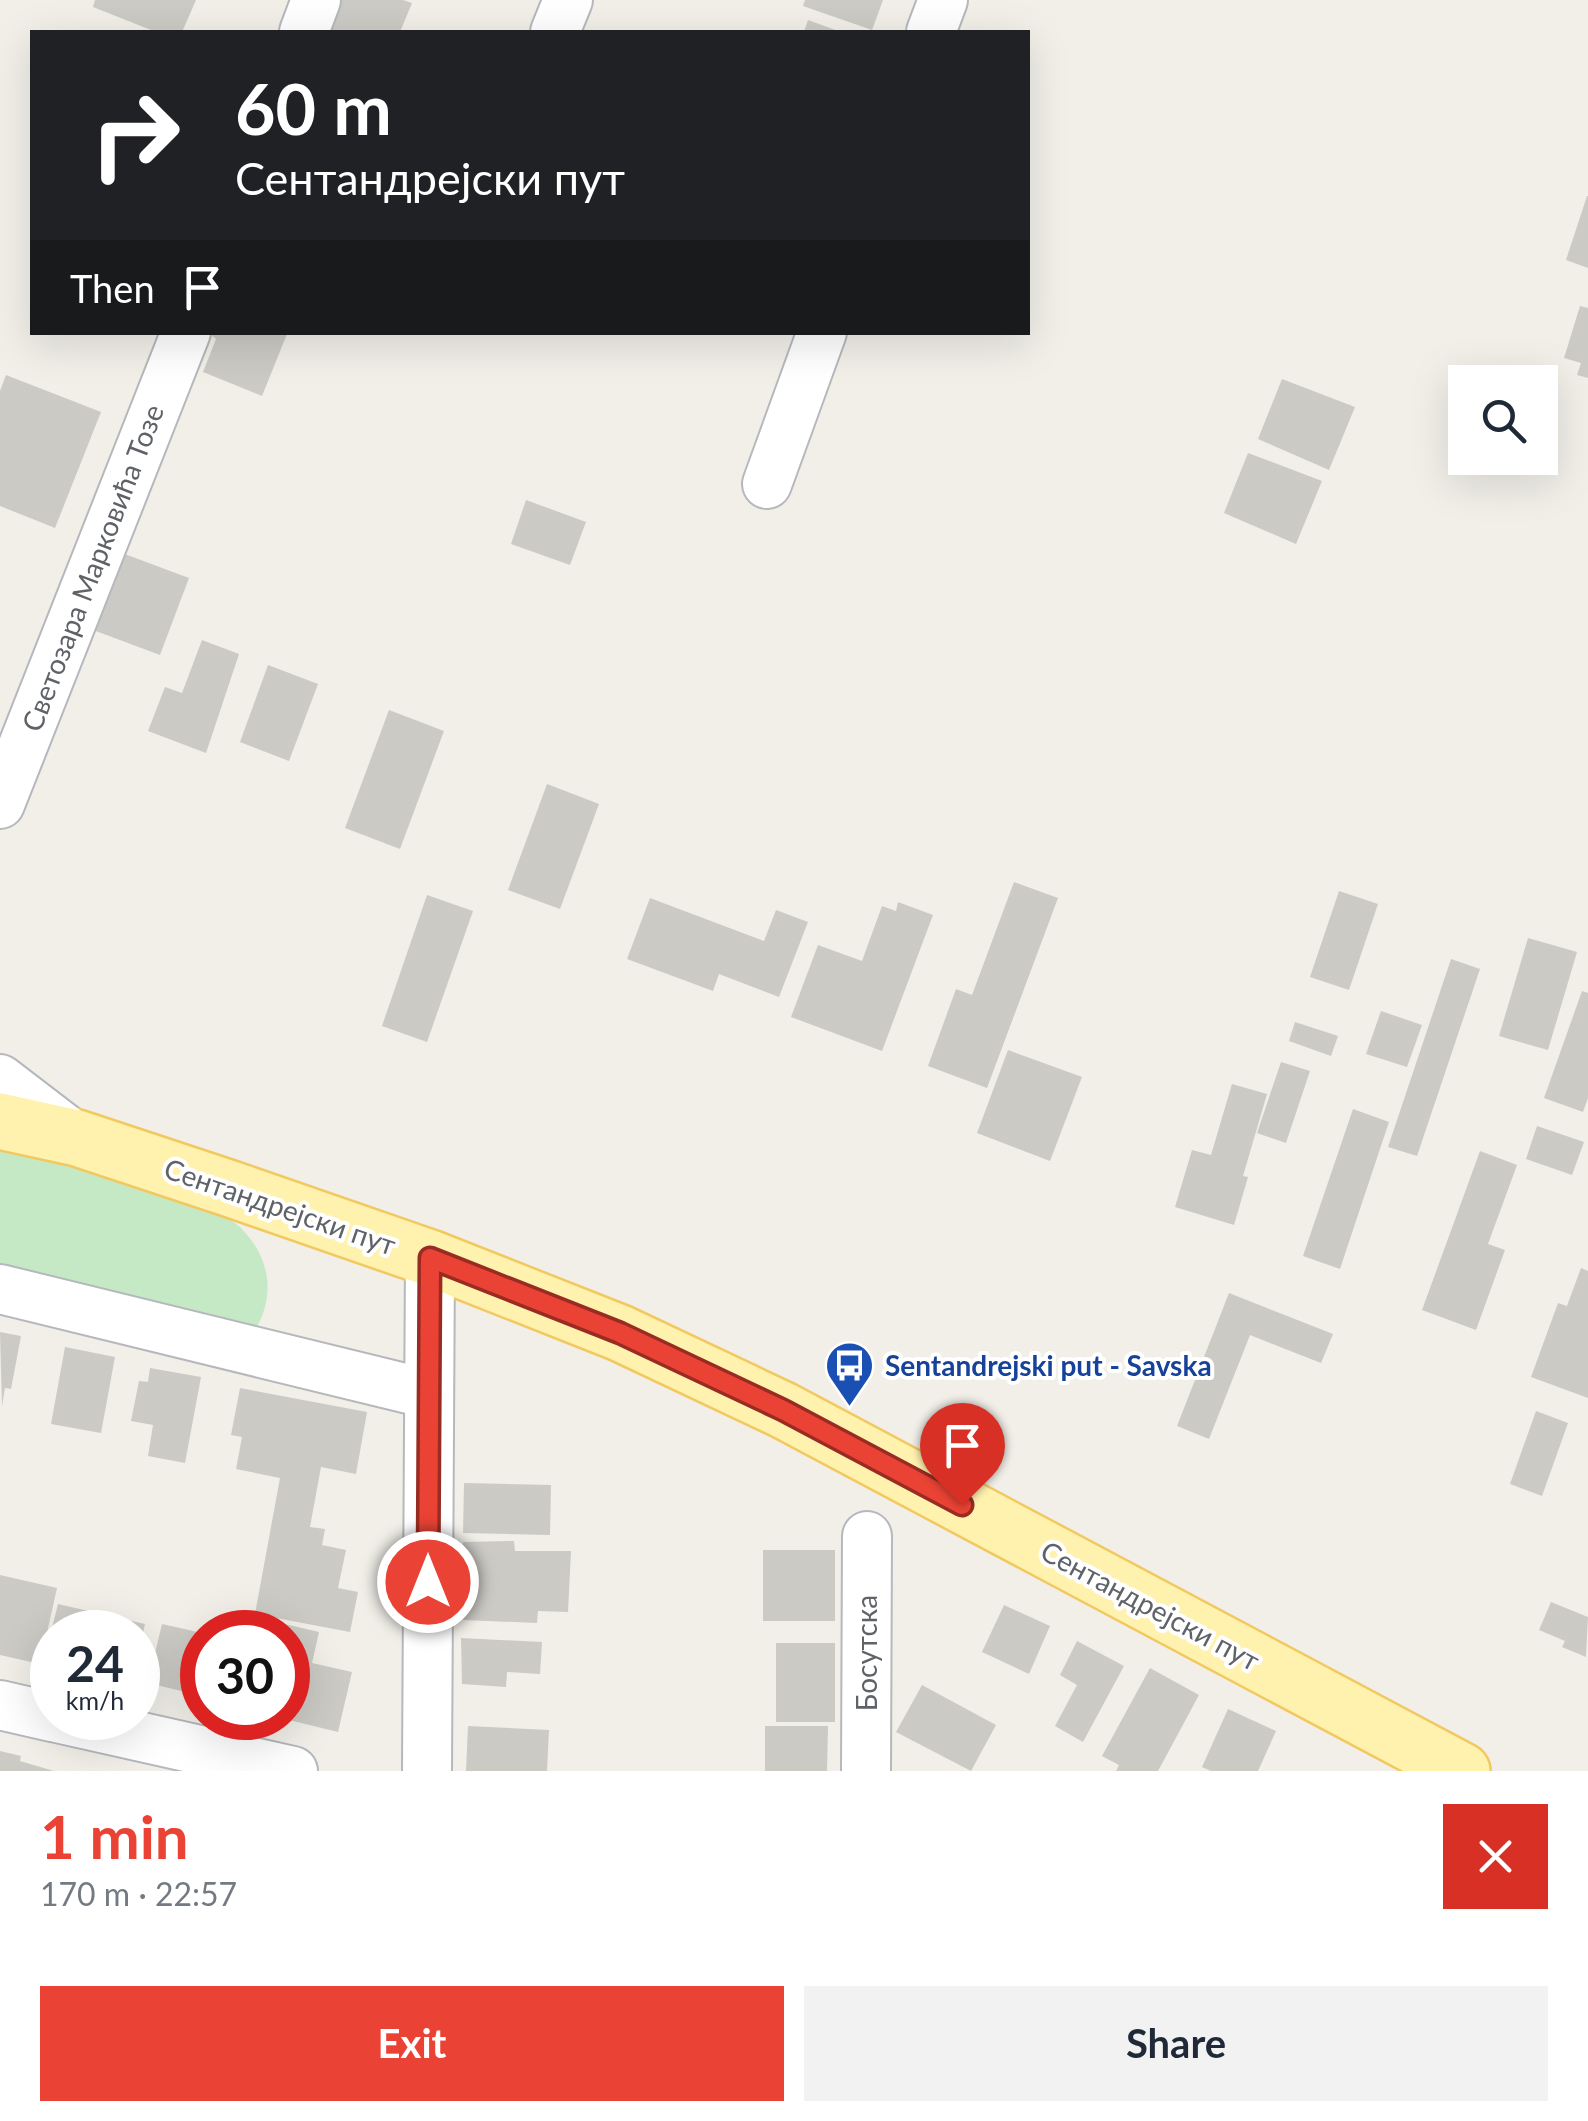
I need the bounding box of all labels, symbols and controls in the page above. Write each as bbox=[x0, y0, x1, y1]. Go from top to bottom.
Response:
text: 60 m bbox=[235, 66, 392, 150]
icon: right bbox=[70, 70, 200, 200]
text: Сентандрејски пут bbox=[235, 151, 625, 205]
icon: arrive bbox=[175, 260, 230, 315]
text: Then bbox=[70, 265, 155, 311]
map controls bbox=[1448, 365, 1558, 475]
button: search bbox=[1448, 365, 1558, 475]
street label: Светозара Марковића Тозе bbox=[14, 399, 170, 736]
street label: Сентандрејски пут bbox=[160, 1150, 401, 1262]
bus stop icon: Sentandrejski put - Savska bbox=[824, 1340, 876, 1408]
place label: Sentandrejski put - Savska bbox=[885, 1348, 1212, 1382]
pin bbox=[920, 1403, 1005, 1506]
icon: arrive bbox=[935, 1418, 990, 1473]
position arrow bbox=[376, 1530, 480, 1634]
street label: Сентандрејски пут bbox=[1035, 1533, 1266, 1677]
street label: Босутска bbox=[849, 1595, 883, 1711]
speed limit sign: 30 bbox=[180, 1610, 310, 1740]
text: 24 bbox=[66, 1633, 124, 1693]
text: km/h bbox=[66, 1685, 124, 1715]
text: 1 min bbox=[40, 1800, 189, 1872]
button: close bbox=[1443, 1804, 1548, 1909]
text: 170 m · 22:57 bbox=[40, 1874, 237, 1913]
button: Exit bbox=[40, 1986, 784, 2101]
button: Share bbox=[804, 1986, 1548, 2101]

